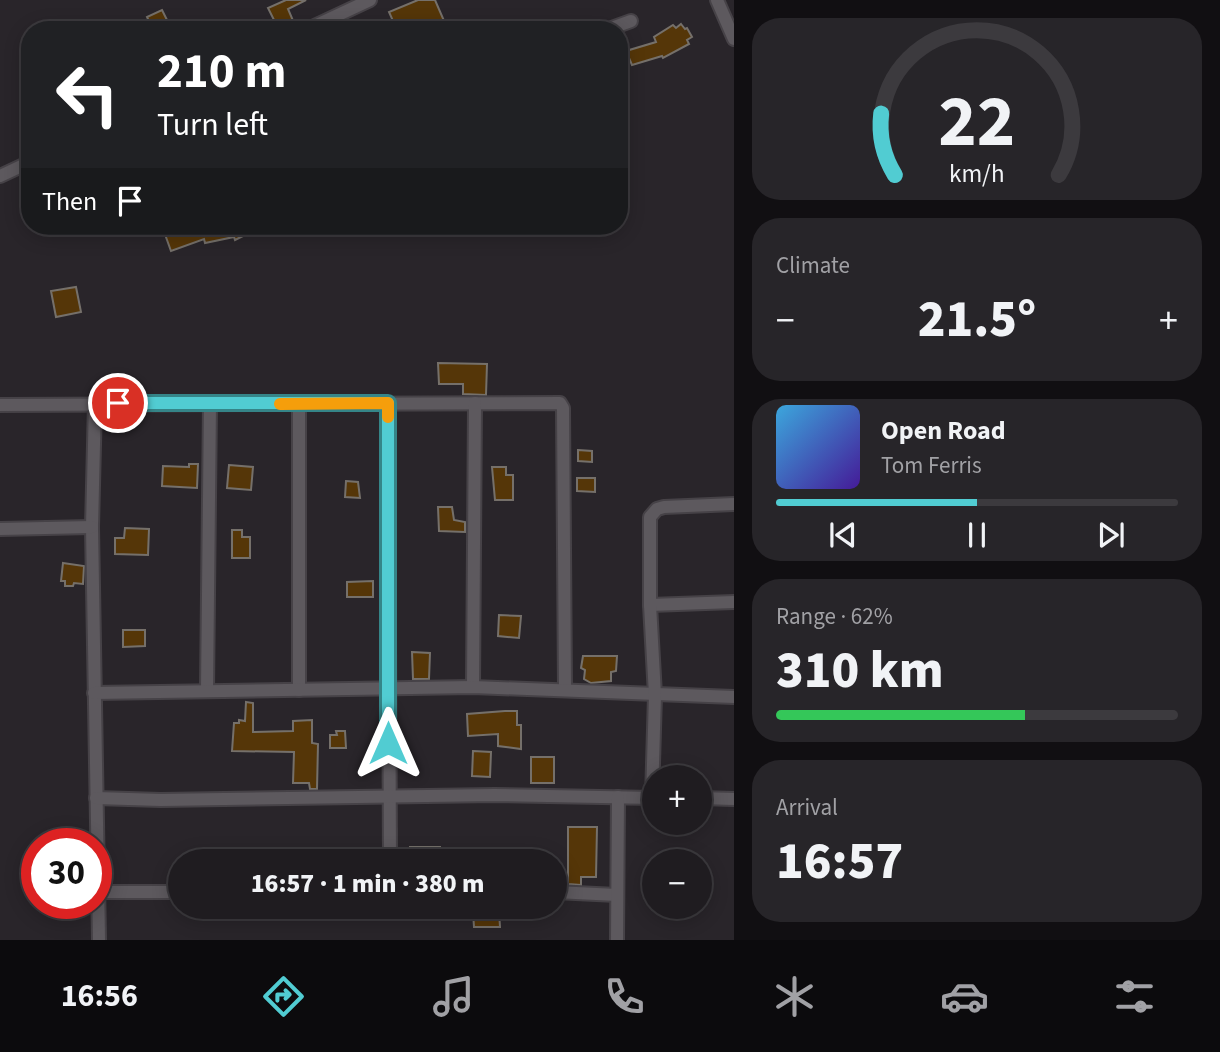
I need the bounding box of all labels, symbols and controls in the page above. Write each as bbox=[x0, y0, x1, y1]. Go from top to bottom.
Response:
text: 210 m bbox=[157, 37, 286, 107]
icon: left bbox=[42, 49, 133, 140]
text: 22 bbox=[939, 70, 1015, 174]
text: Turn left bbox=[157, 102, 268, 148]
text: km/h bbox=[949, 156, 1005, 192]
icon: arrive bbox=[111, 182, 149, 220]
text: Then bbox=[42, 183, 97, 220]
text: Climate bbox=[776, 249, 850, 282]
text: 21.5° bbox=[918, 283, 1036, 357]
text: − bbox=[776, 294, 795, 348]
text: + bbox=[1159, 294, 1178, 348]
pin bbox=[88, 373, 148, 433]
icon: arrive bbox=[99, 384, 137, 422]
text: Open Road bbox=[881, 412, 1006, 449]
text: Tom Ferris bbox=[881, 449, 982, 482]
icon: previous bbox=[824, 516, 862, 554]
icon: pause bbox=[958, 516, 996, 554]
icon: next bbox=[1092, 516, 1130, 554]
text: Range · 62% bbox=[776, 600, 893, 633]
text: 310 km bbox=[776, 634, 944, 708]
position arrow bbox=[351, 706, 425, 780]
map controls bbox=[642, 765, 712, 919]
button: + bbox=[642, 765, 712, 835]
text: Arrival bbox=[776, 791, 838, 824]
text: 16:57 bbox=[776, 825, 903, 899]
speed limit sign: 30 bbox=[21, 828, 112, 919]
button: − bbox=[642, 849, 712, 919]
text: 16:57 · 1 min · 380 m bbox=[251, 865, 484, 902]
icon: directions bbox=[259, 972, 308, 1021]
icon: music bbox=[429, 972, 478, 1021]
icon: phone bbox=[600, 972, 649, 1021]
icon: climate bbox=[770, 972, 819, 1021]
icon: car bbox=[940, 972, 989, 1021]
icon: filters bbox=[1110, 972, 1159, 1021]
text: 16:56 bbox=[61, 973, 138, 1019]

